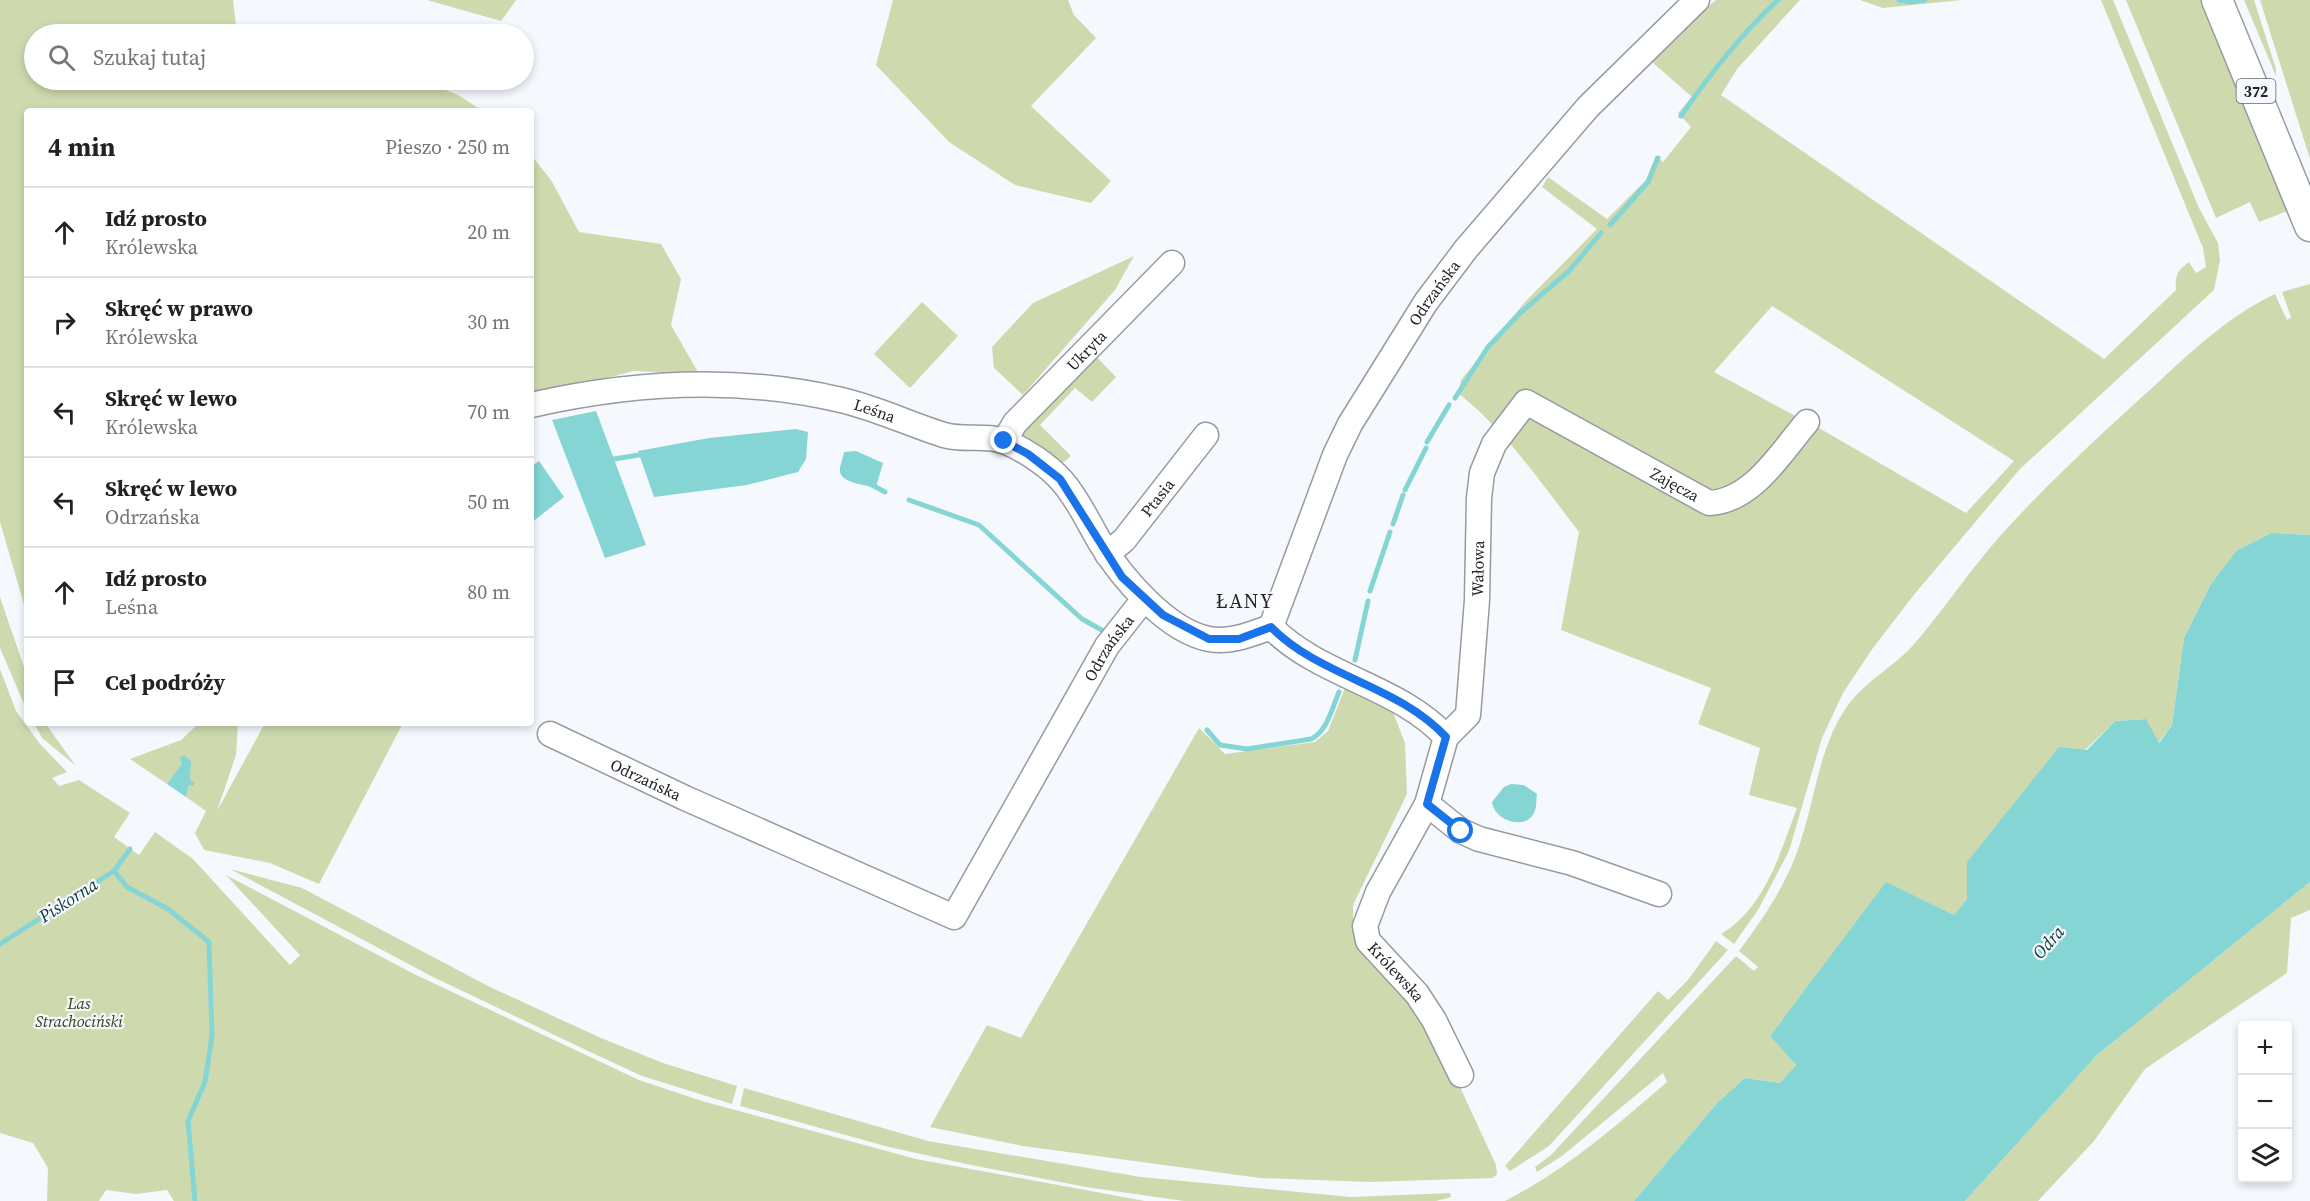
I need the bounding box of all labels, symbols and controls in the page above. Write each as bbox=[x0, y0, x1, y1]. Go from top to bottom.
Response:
search box bbox=[24, 24, 534, 90]
icon: search bbox=[45, 41, 78, 74]
text: Szukaj tutaj bbox=[93, 42, 206, 72]
road number: 372 bbox=[2236, 79, 2276, 103]
text: 4 min bbox=[48, 129, 115, 165]
text: Pieszo · 250 m bbox=[385, 133, 510, 161]
text: Idź prosto bbox=[105, 203, 207, 233]
icon: ahead bbox=[48, 216, 81, 249]
text: 20 m bbox=[467, 218, 510, 246]
text: Królewska bbox=[105, 233, 198, 261]
street label: Odrzańska bbox=[1403, 255, 1465, 330]
text: Skręć w prawo bbox=[105, 293, 253, 323]
icon: right bbox=[48, 306, 81, 339]
text: 30 m bbox=[467, 308, 510, 336]
text: Królewska bbox=[105, 323, 198, 351]
street label: Ukryta bbox=[1061, 324, 1112, 375]
text: Skręć w lewo bbox=[105, 383, 237, 413]
street label: Leśna bbox=[851, 393, 899, 428]
icon: left bbox=[48, 396, 81, 429]
text: 70 m bbox=[467, 398, 510, 426]
text: Królewska bbox=[105, 413, 198, 441]
route end bbox=[990, 427, 1016, 453]
street label: Zajęcza bbox=[1647, 462, 1704, 507]
text: Skręć w lewo bbox=[105, 473, 237, 503]
street label: Ptasia bbox=[1135, 473, 1180, 521]
icon: left bbox=[48, 486, 81, 519]
text: 50 m bbox=[467, 488, 510, 516]
text: Odrzańska bbox=[105, 503, 200, 531]
street label: Wałowa bbox=[1466, 539, 1489, 597]
text: Idź prosto bbox=[105, 563, 207, 593]
icon: ahead bbox=[48, 576, 81, 609]
text: 80 m bbox=[467, 578, 510, 606]
district label: ŁANY bbox=[1216, 587, 1274, 615]
text: Leśna bbox=[105, 593, 158, 621]
street label: Odrzańska bbox=[1078, 609, 1139, 685]
icon: arrive bbox=[48, 666, 81, 699]
text: Cel podróży bbox=[105, 667, 225, 697]
street label: Odrzańska bbox=[607, 753, 686, 806]
route start bbox=[1447, 817, 1473, 843]
water label: Piskorna bbox=[33, 871, 103, 929]
water label: Odra bbox=[2026, 919, 2070, 964]
street label: Królewska bbox=[1363, 937, 1431, 1007]
park label: Las Strachociński bbox=[35, 992, 123, 1032]
map controls bbox=[2238, 1021, 2292, 1183]
button: + bbox=[2238, 1021, 2292, 1075]
button: − bbox=[2238, 1075, 2292, 1129]
button: layers bbox=[2238, 1129, 2292, 1183]

